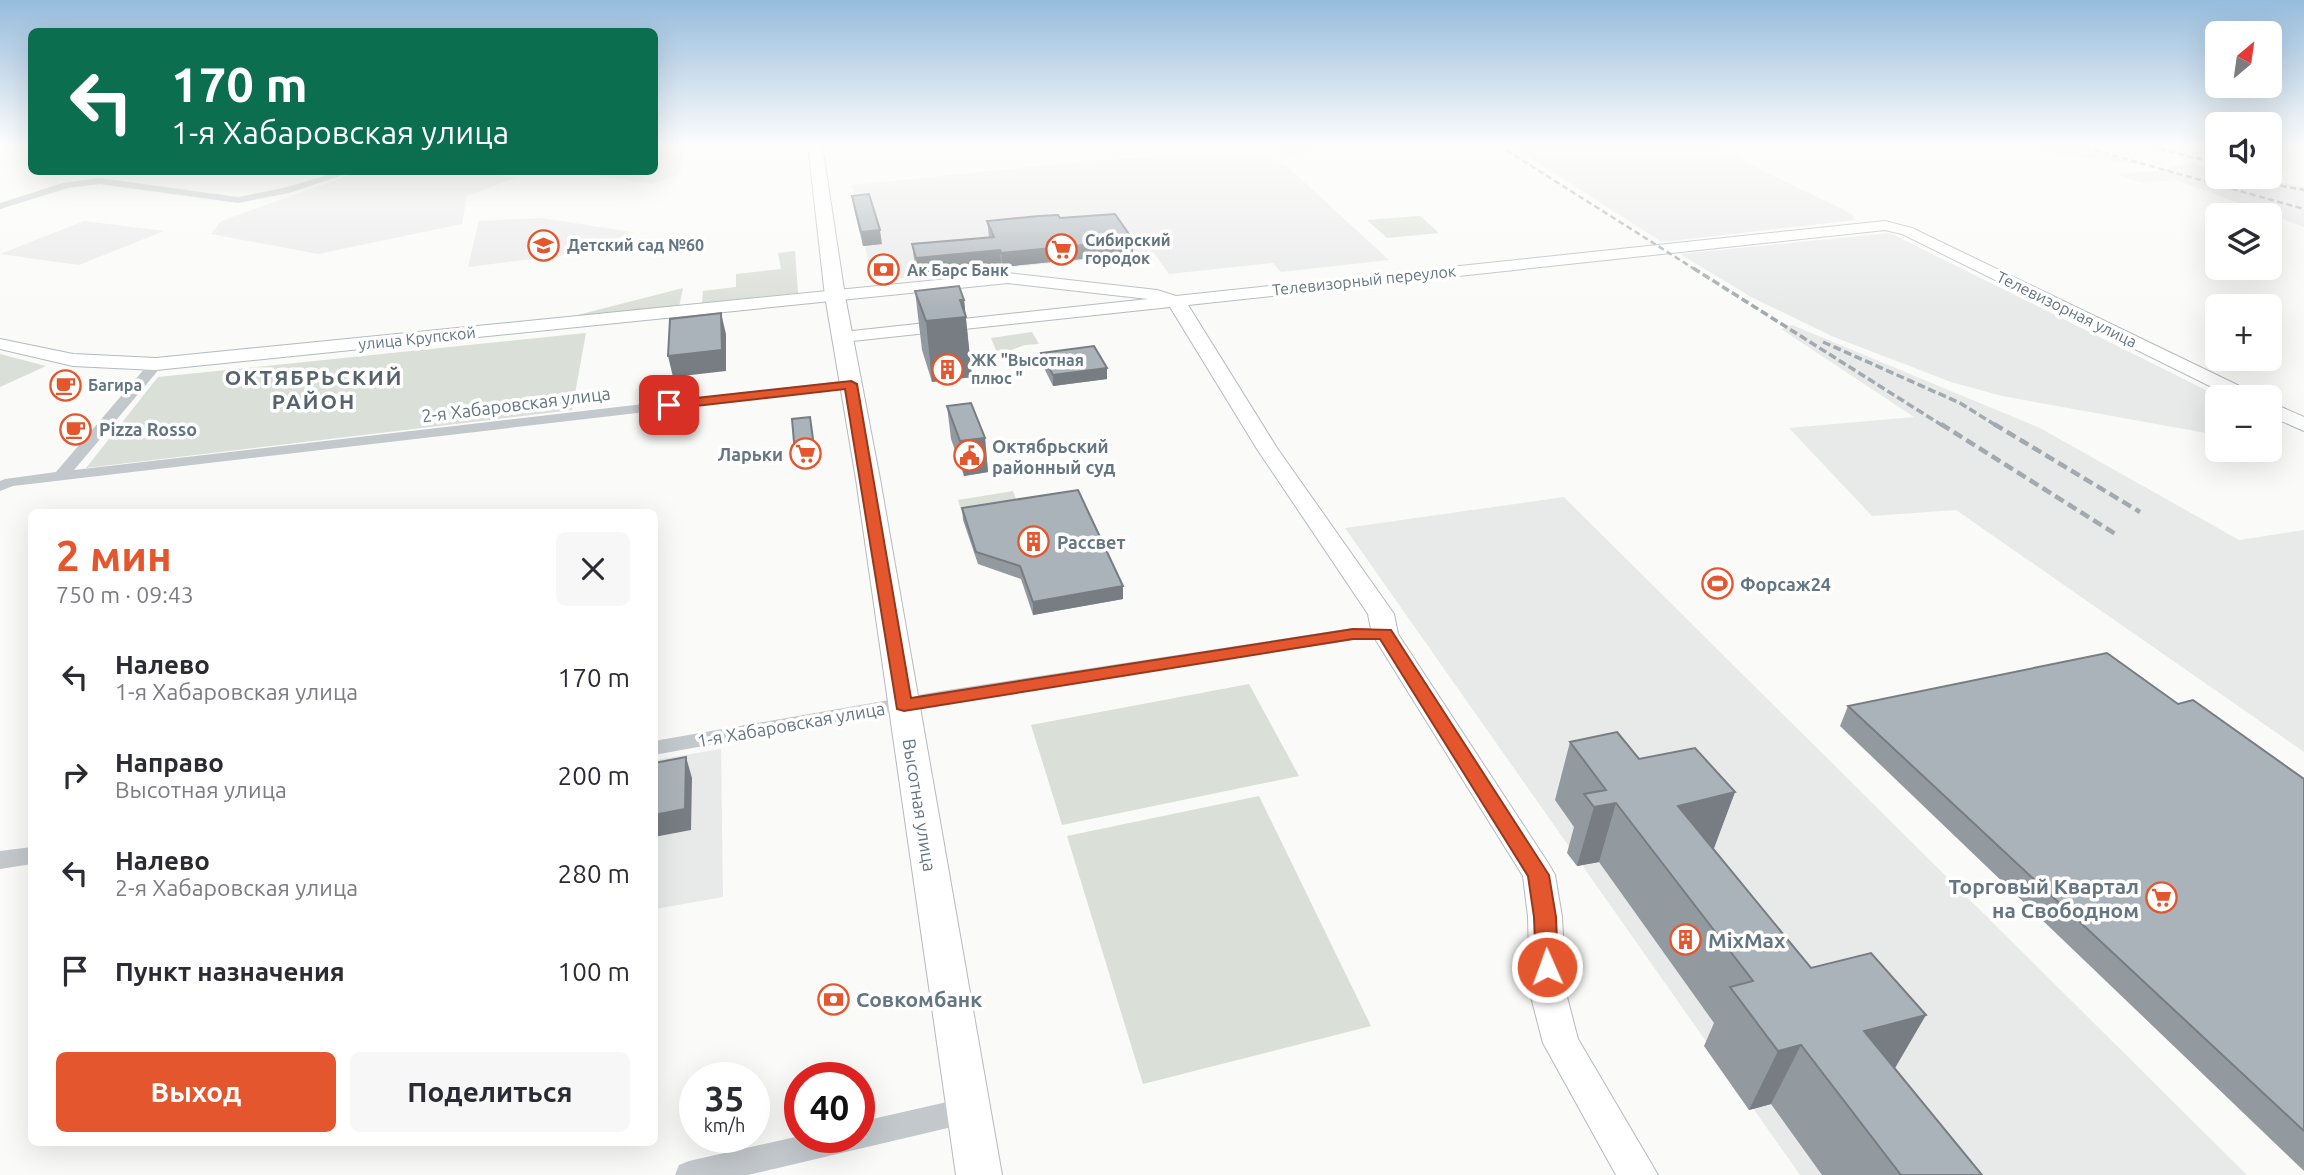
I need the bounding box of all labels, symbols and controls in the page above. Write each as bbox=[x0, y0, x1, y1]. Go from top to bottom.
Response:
north arrow bbox=[2205, 21, 2282, 98]
map controls bbox=[2205, 21, 2282, 462]
icon: left bbox=[56, 56, 147, 147]
text: 170 m bbox=[171, 56, 308, 111]
button: sound bbox=[2205, 112, 2282, 189]
text: 1-я Хабаровская улица bbox=[171, 114, 509, 150]
button: layers bbox=[2205, 203, 2282, 280]
school or university icon: Детский сад №60 bbox=[527, 228, 561, 262]
place label: Сибирский городок bbox=[1085, 231, 1170, 267]
supermarket icon: Сибирский городок bbox=[1045, 232, 1079, 266]
place label: Детский сад №60 bbox=[567, 236, 704, 254]
bank icon: Ак Барс Банк bbox=[867, 253, 901, 287]
place label: Ак Барс Банк bbox=[907, 261, 1009, 279]
street label: Телевизорный переулок bbox=[1271, 261, 1457, 299]
street label: Телевизорная улица bbox=[1994, 267, 2140, 351]
button: + bbox=[2205, 294, 2282, 371]
street label: улица Крупской bbox=[358, 323, 476, 353]
place label: ЖК "Высотная плюс " bbox=[971, 351, 1084, 387]
building icon: ЖК "Высотная плюс " bbox=[931, 352, 965, 386]
district label: ОКТЯБРЬСКИЙ РАЙОН bbox=[225, 365, 403, 413]
cafe icon: Багира bbox=[48, 368, 82, 402]
pin bbox=[639, 375, 699, 435]
place label: Багира bbox=[88, 376, 142, 394]
street label: 2-я Хабаровская улица bbox=[420, 382, 612, 426]
button: − bbox=[2205, 385, 2282, 462]
icon: arrive bbox=[650, 386, 688, 424]
cafe icon: Pizza Rosso bbox=[59, 412, 93, 446]
place label: Pizza Rosso bbox=[99, 419, 197, 439]
place label: Октябрьский районный суд bbox=[992, 436, 1115, 477]
supermarket icon: Ларьки bbox=[789, 437, 823, 471]
public building icon: Октябрьский районный суд bbox=[952, 439, 986, 473]
place label: Ларьки bbox=[717, 444, 783, 464]
building icon: Рассвет bbox=[1017, 525, 1051, 559]
text: 2 мин bbox=[56, 532, 172, 579]
button: close bbox=[556, 532, 630, 606]
place label: Рассвет bbox=[1057, 532, 1126, 552]
sports icon: Форсаж24 bbox=[1700, 567, 1734, 601]
place label: Форсаж24 bbox=[1740, 574, 1831, 594]
text: 750 m · 09:43 bbox=[56, 582, 194, 607]
text: Налево bbox=[115, 650, 210, 679]
icon: left bbox=[56, 658, 94, 696]
text: 170 m bbox=[558, 663, 630, 692]
text: 1-я Хабаровская улица bbox=[115, 679, 358, 704]
street label: 1-я Хабаровская улица bbox=[696, 698, 886, 750]
street label: Высотная улица bbox=[900, 737, 940, 873]
text: Направо bbox=[115, 748, 224, 777]
icon: right bbox=[56, 756, 94, 794]
text: 200 m bbox=[558, 761, 630, 790]
text: Высотная улица bbox=[115, 777, 287, 802]
text: Налево bbox=[115, 846, 210, 875]
icon: left bbox=[56, 854, 94, 892]
text: 280 m bbox=[558, 859, 630, 888]
place label: Торговый Квартал на Свободном bbox=[1948, 874, 2139, 922]
text: 2-я Хабаровская улица bbox=[115, 875, 358, 900]
supermarket icon: Торговый Квартал на Свободном bbox=[2145, 881, 2179, 915]
building icon: MixMax bbox=[1668, 923, 1702, 957]
place label: MixMax bbox=[1708, 928, 1786, 952]
position arrow bbox=[1510, 930, 1584, 1004]
icon: arrive bbox=[56, 952, 94, 990]
text: Пункт назначения bbox=[115, 957, 345, 986]
text: 100 m bbox=[558, 957, 630, 986]
bank icon: Совкомбанк bbox=[816, 982, 850, 1016]
place label: Совкомбанк bbox=[856, 987, 982, 1011]
button: Выход bbox=[56, 1052, 336, 1132]
button: Поделиться bbox=[350, 1052, 630, 1132]
speed limit sign: 40 bbox=[784, 1062, 875, 1153]
text: 35 bbox=[705, 1078, 744, 1118]
text: km/h bbox=[704, 1115, 745, 1135]

